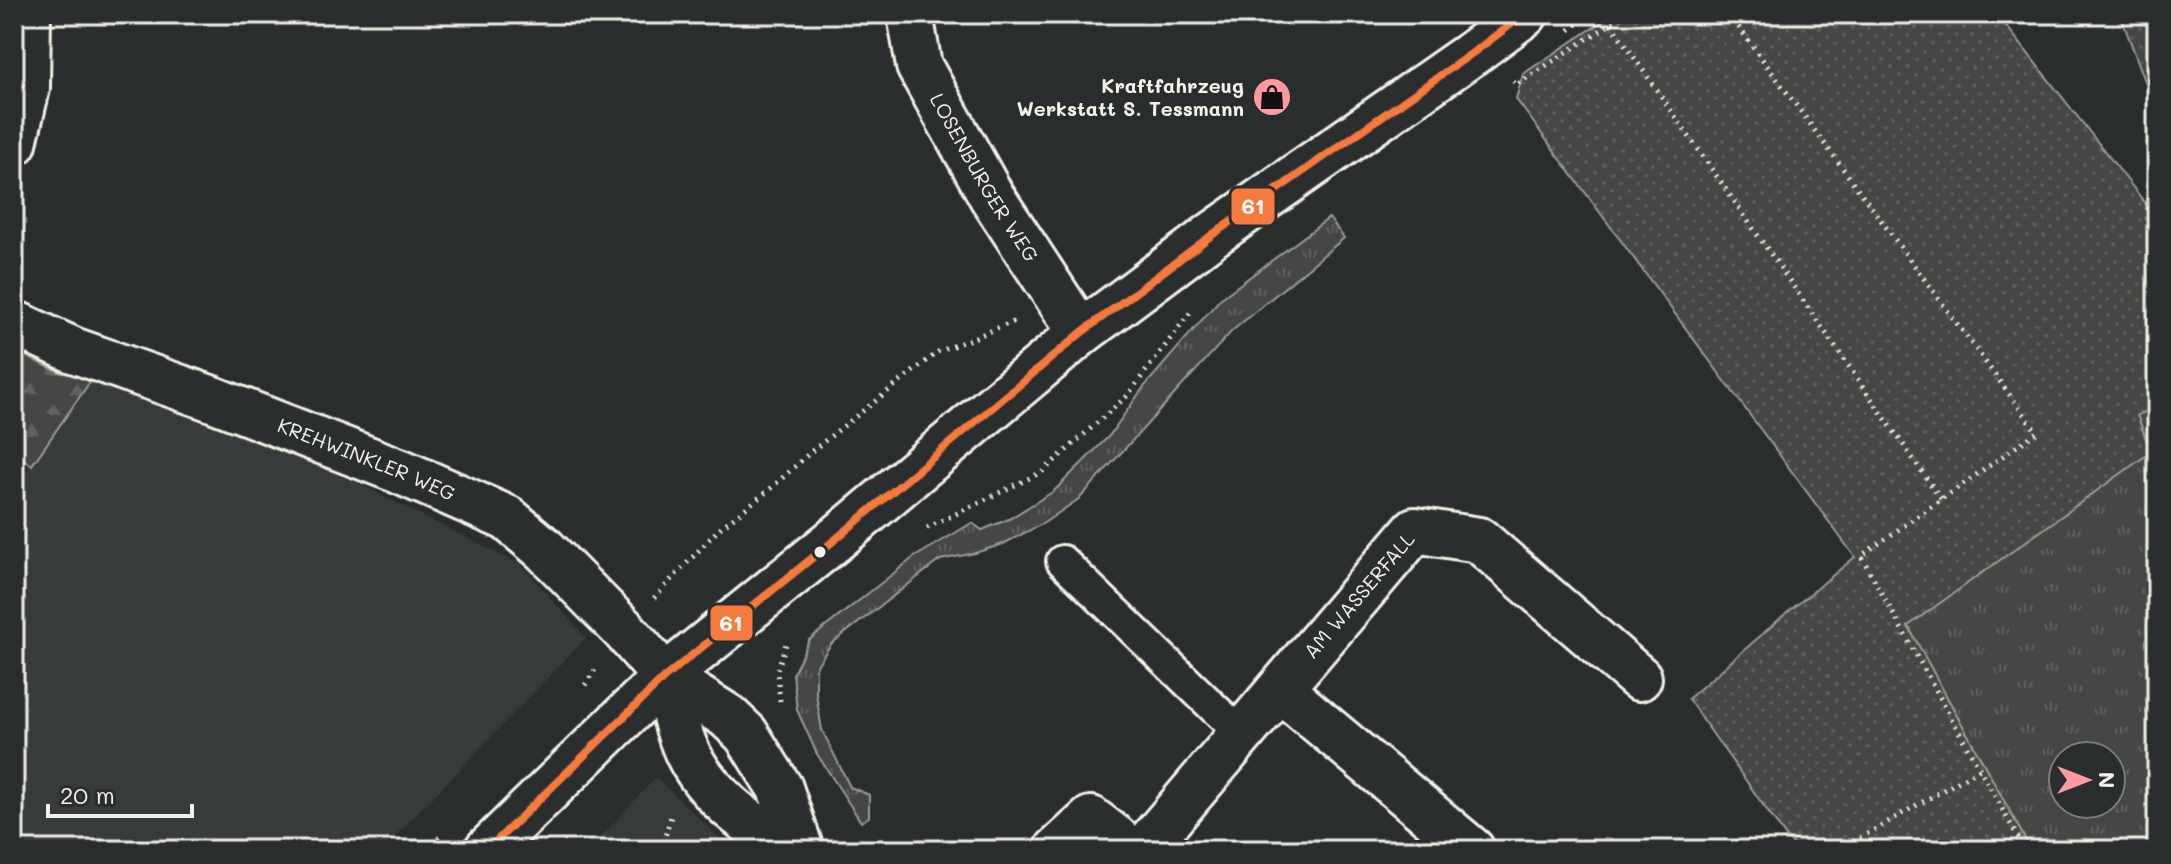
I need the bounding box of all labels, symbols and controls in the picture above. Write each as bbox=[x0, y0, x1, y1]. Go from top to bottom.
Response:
place label: Kraftfahrzeug Werkstatt S. Tessmann bbox=[1017, 72, 1244, 121]
shop icon: Kraftfahrzeug Werkstatt S. Tessmann bbox=[1251, 76, 1293, 118]
street label: LOSENBURGER WEG bbox=[925, 88, 1045, 267]
line badge: 61 bbox=[1230, 187, 1276, 226]
text: 61 bbox=[1241, 191, 1265, 220]
street label: KREHWINKLER WEG bbox=[274, 411, 460, 506]
street label: AM WASSERFALL bbox=[1297, 526, 1420, 664]
unlabelled marker bbox=[812, 544, 828, 560]
line badge: 61 bbox=[709, 604, 754, 642]
text: 61 bbox=[719, 608, 743, 637]
north arrow bbox=[2047, 740, 2127, 820]
scale bar bbox=[48, 768, 192, 818]
text: N bbox=[2093, 772, 2122, 788]
text: 20 m bbox=[60, 779, 115, 810]

